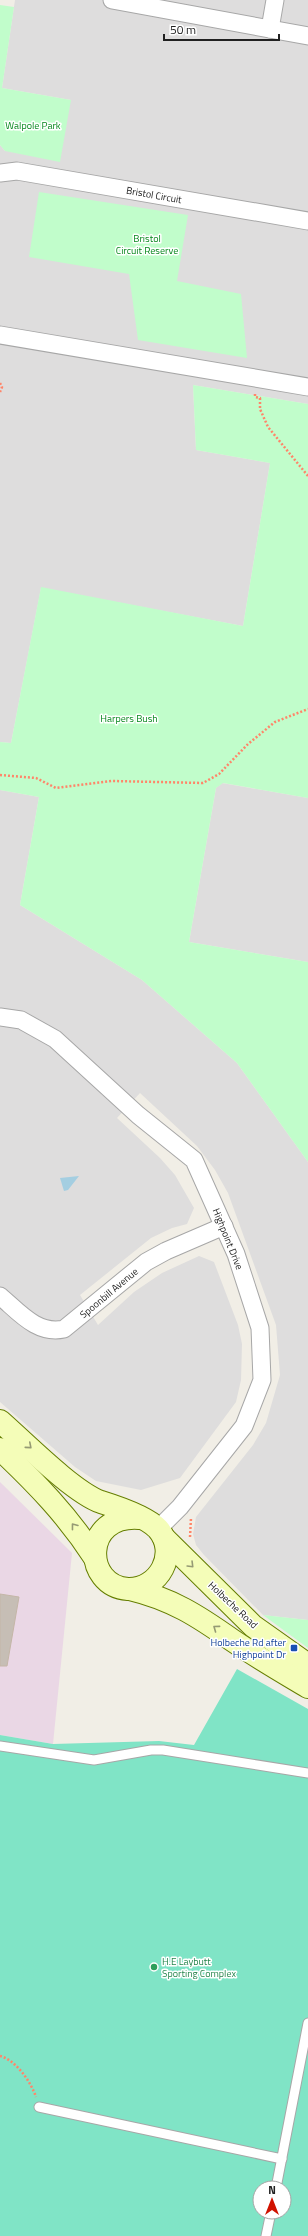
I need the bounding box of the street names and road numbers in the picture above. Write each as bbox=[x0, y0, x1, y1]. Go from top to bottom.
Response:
street label: Bristol Circuit bbox=[125, 183, 183, 207]
street label: Highpoint Drive bbox=[209, 1206, 247, 1272]
street label: Spoonbill Avenue bbox=[77, 1264, 141, 1322]
street label: Holbeche Road bbox=[205, 1578, 261, 1632]

